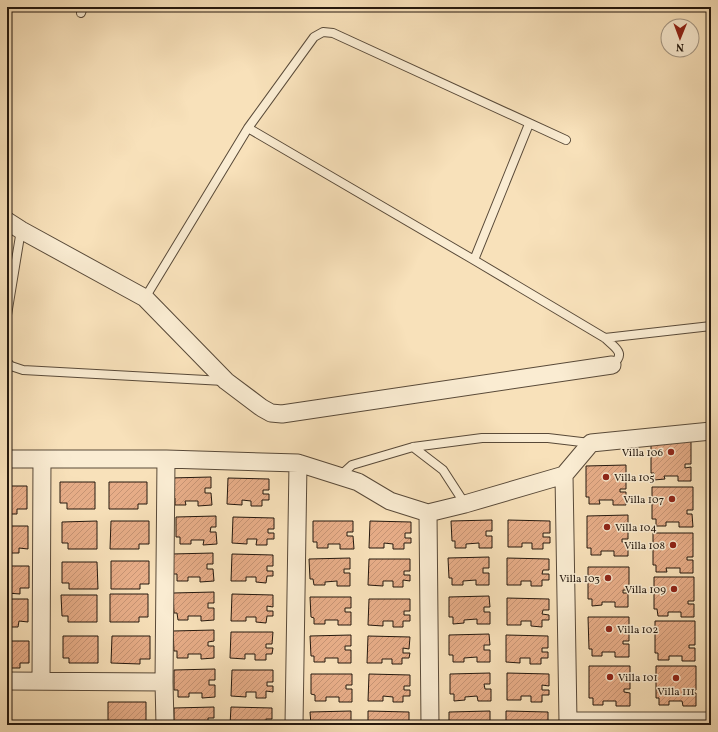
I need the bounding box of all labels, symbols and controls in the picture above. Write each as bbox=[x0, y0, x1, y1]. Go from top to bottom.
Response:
north arrow bbox=[660, 18, 700, 58]
text: N bbox=[676, 39, 684, 54]
place label: Villa 106 bbox=[622, 446, 663, 461]
marker: Villa 106 bbox=[666, 447, 676, 457]
place label: Villa 105 bbox=[614, 471, 655, 486]
marker: Villa 105 bbox=[601, 472, 611, 482]
place label: Villa 107 bbox=[623, 493, 664, 508]
marker: Villa 107 bbox=[667, 494, 677, 504]
place label: Villa 104 bbox=[615, 521, 657, 536]
marker: Villa 104 bbox=[602, 522, 612, 532]
place label: Villa 108 bbox=[624, 539, 665, 554]
marker: Villa 108 bbox=[668, 540, 678, 550]
place label: Villa 103 bbox=[559, 572, 600, 587]
marker: Villa 103 bbox=[603, 573, 613, 583]
place label: Villa 109 bbox=[625, 583, 666, 598]
marker: Villa 109 bbox=[669, 584, 679, 594]
place label: Villa 102 bbox=[617, 623, 658, 638]
marker: Villa 102 bbox=[604, 624, 614, 634]
place label: Villa 101 bbox=[618, 671, 658, 686]
marker: Villa 101 bbox=[605, 672, 615, 682]
marker: Villa 111 bbox=[671, 673, 681, 683]
place label: Villa 111 bbox=[657, 685, 695, 700]

